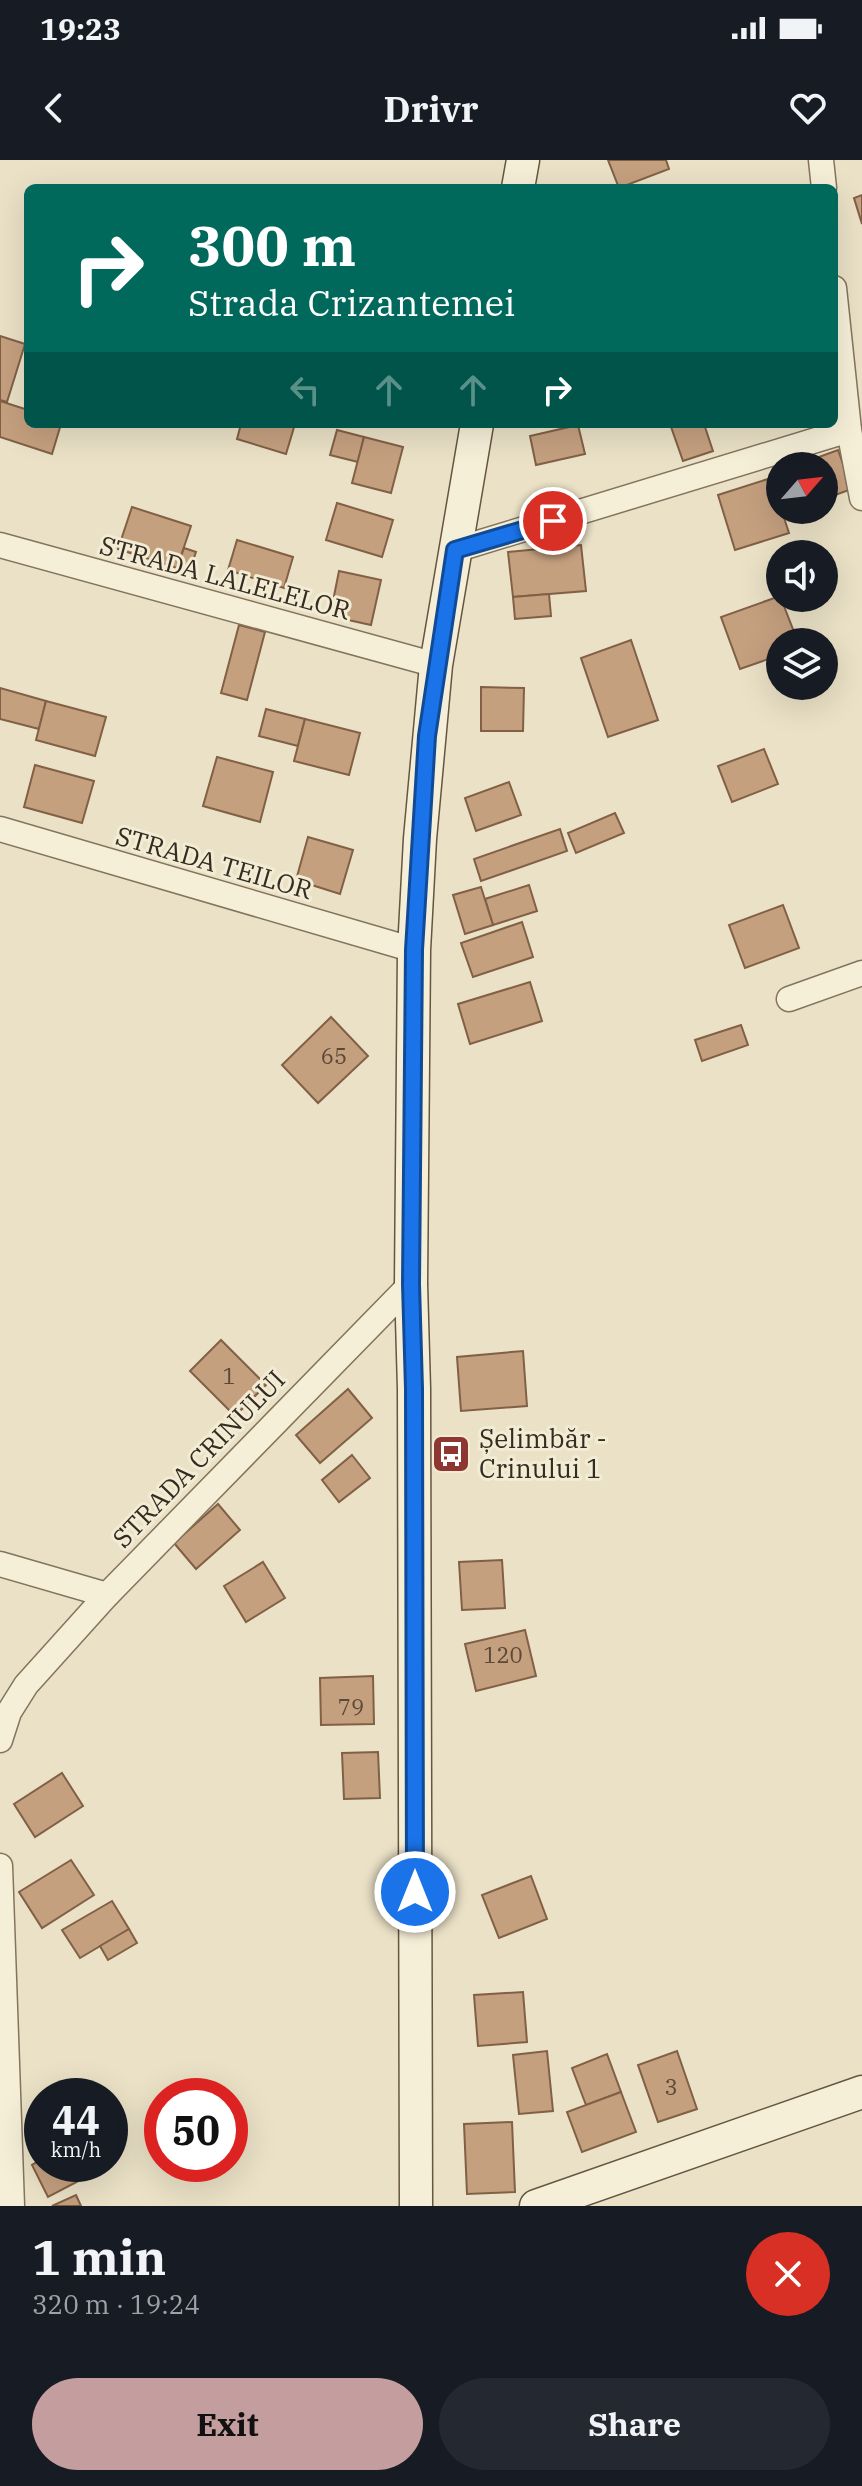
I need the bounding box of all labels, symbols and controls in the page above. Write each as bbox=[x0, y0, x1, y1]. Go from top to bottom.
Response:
text: 19:23 bbox=[40, 9, 121, 48]
text: Drivr bbox=[383, 85, 479, 132]
icon: back bbox=[32, 86, 76, 130]
icon: heart bbox=[786, 86, 830, 130]
text: 300 m bbox=[188, 209, 356, 281]
icon: right bbox=[56, 216, 160, 320]
text: Strada Crizantemei bbox=[188, 279, 515, 326]
icon: left bbox=[283, 368, 327, 412]
icon: ahead bbox=[367, 368, 411, 412]
icon: ahead bbox=[451, 368, 495, 412]
icon: right bbox=[535, 368, 579, 412]
north arrow bbox=[766, 452, 838, 524]
map controls bbox=[766, 452, 838, 700]
pin bbox=[519, 487, 587, 555]
icon: arrive bbox=[531, 499, 575, 543]
street label: STRADA LALELELOR bbox=[96, 527, 355, 627]
button: sound bbox=[766, 540, 838, 612]
button: layers bbox=[766, 628, 838, 700]
street label: STRADA TEILOR bbox=[112, 818, 317, 906]
house number: 65 bbox=[321, 1041, 347, 1070]
house number: 1 bbox=[222, 1361, 236, 1390]
street label: STRADA CRINULUI bbox=[105, 1362, 292, 1554]
place label: Șelimbăr - Crinului 1 bbox=[479, 1421, 607, 1485]
bus stop icon: Șelimbăr - Crinului 1 bbox=[430, 1433, 472, 1475]
house number: 120 bbox=[483, 1640, 523, 1669]
house number: 79 bbox=[338, 1692, 364, 1721]
position arrow bbox=[373, 1850, 457, 1934]
house number: 3 bbox=[664, 2072, 678, 2101]
speed limit sign: 50 bbox=[144, 2078, 248, 2182]
text: 44 bbox=[52, 2094, 100, 2146]
text: km/h bbox=[51, 2136, 101, 2163]
text: 1 min bbox=[32, 2226, 166, 2288]
button: close bbox=[746, 2232, 830, 2316]
text: 320 m · 19:24 bbox=[32, 2287, 200, 2321]
button: Exit bbox=[32, 2378, 423, 2470]
button: Share bbox=[439, 2378, 830, 2470]

